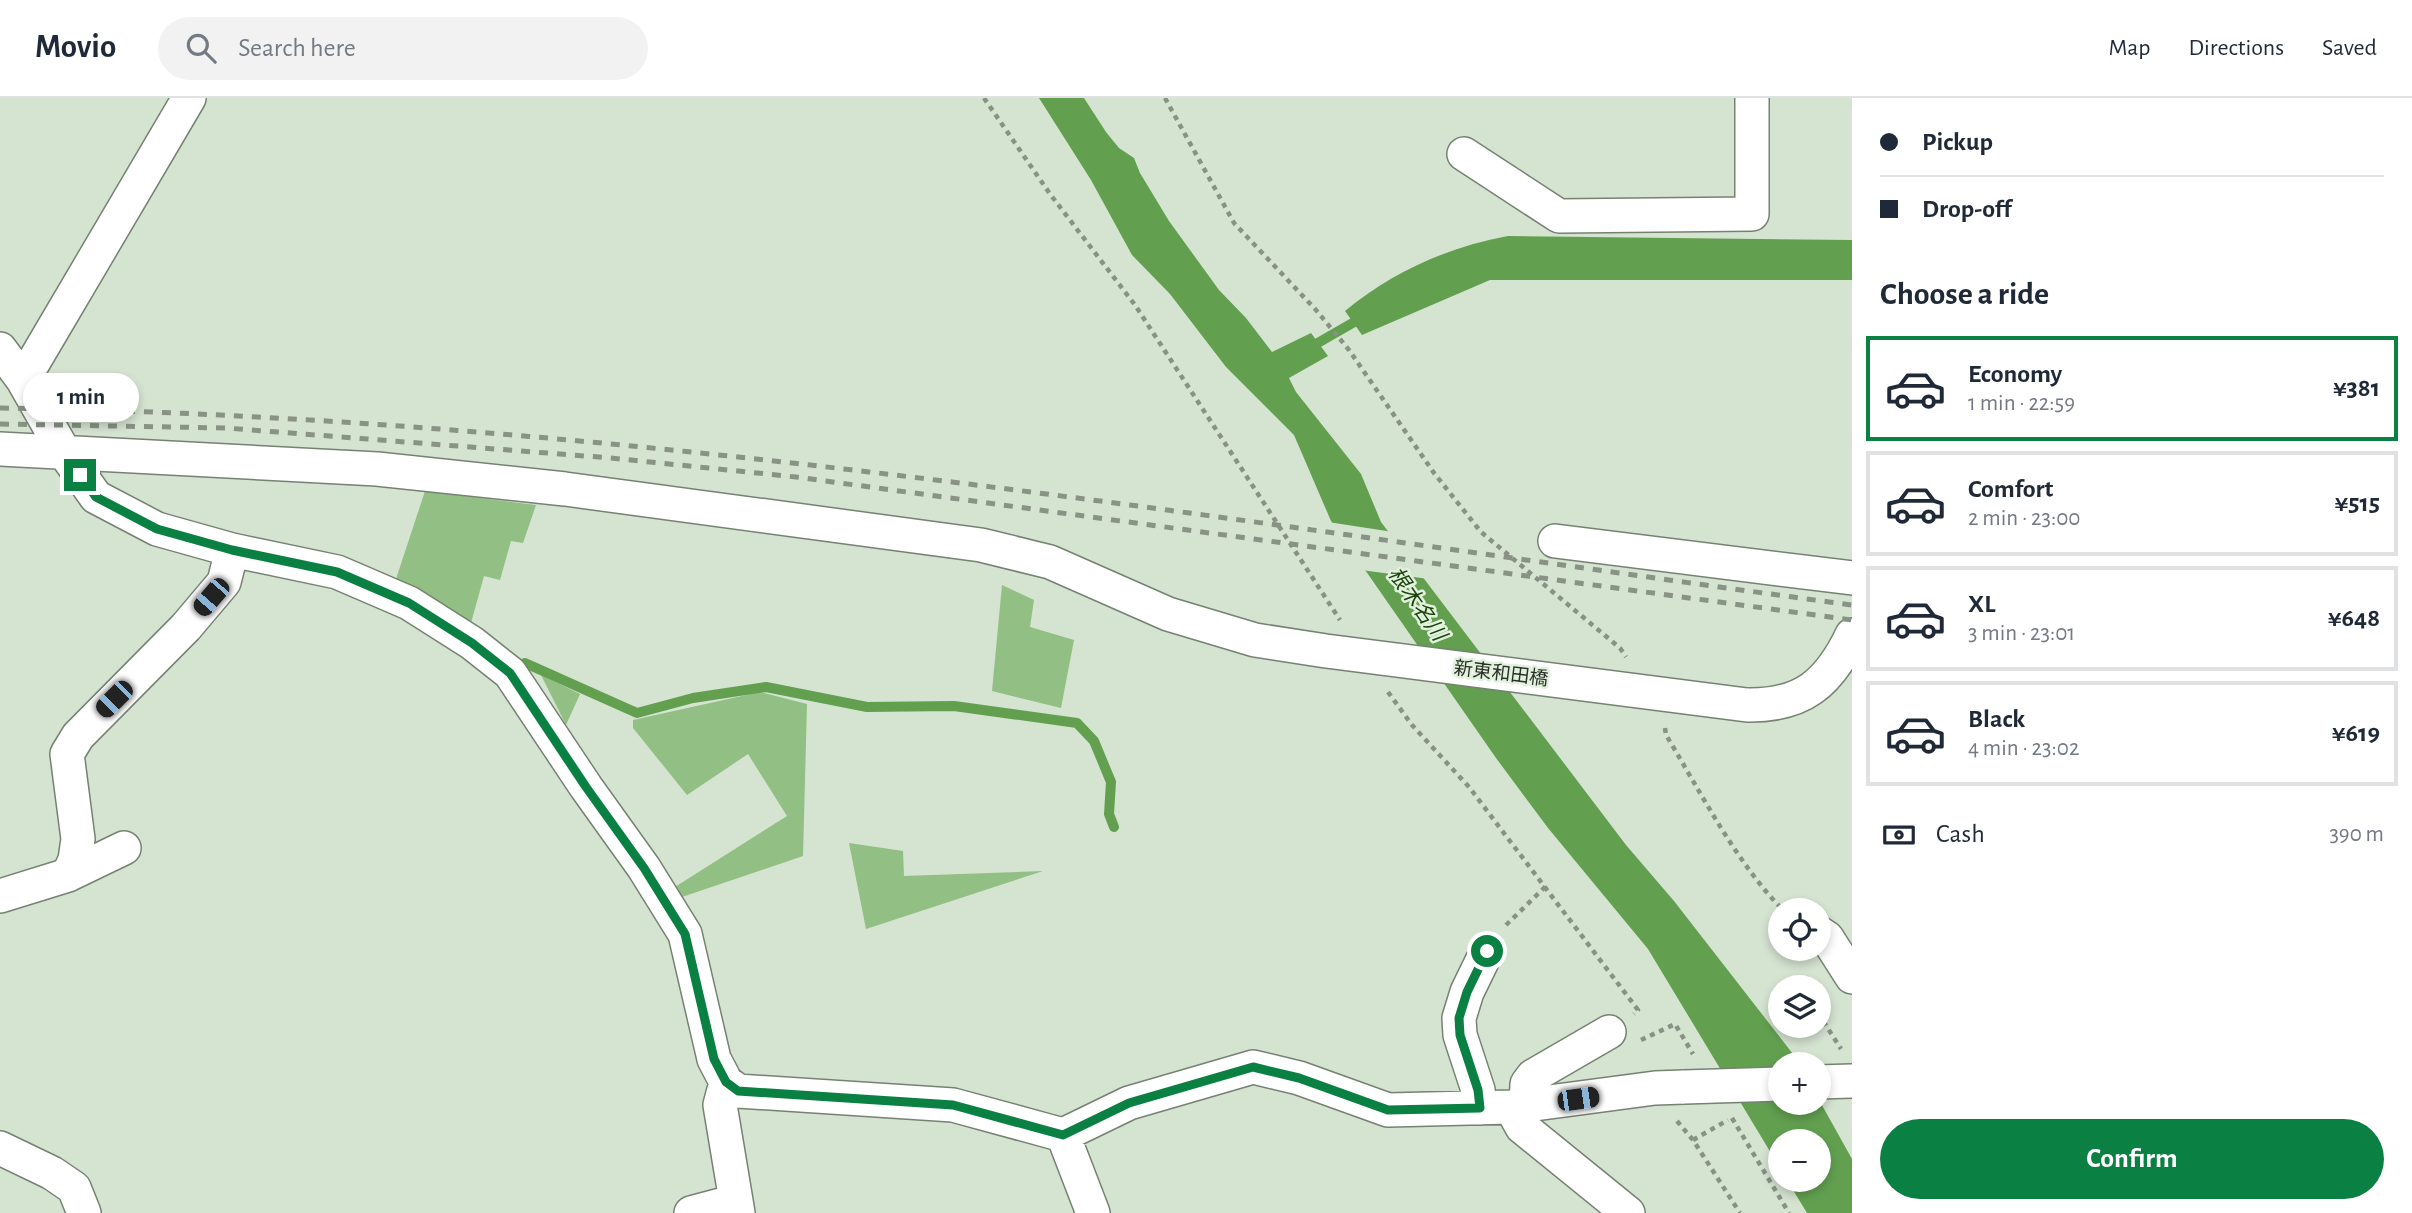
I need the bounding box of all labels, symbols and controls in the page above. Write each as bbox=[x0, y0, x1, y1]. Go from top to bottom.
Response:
search box bbox=[158, 17, 648, 80]
icon: search bbox=[182, 29, 220, 67]
text: Movio bbox=[35, 31, 116, 64]
text: Search here bbox=[238, 35, 356, 61]
text: Map bbox=[2108, 36, 2150, 60]
text: Directions bbox=[2188, 36, 2284, 60]
text: Saved bbox=[2322, 36, 2377, 60]
text: Pickup bbox=[1922, 129, 1993, 155]
text: Drop-off bbox=[1922, 196, 2011, 222]
text: Choose a ride bbox=[1880, 278, 2049, 310]
icon: car bbox=[1884, 357, 1947, 420]
text: Economy bbox=[1968, 361, 2062, 387]
callout: 1 min bbox=[22, 374, 138, 422]
text: ¥381 bbox=[2333, 375, 2380, 401]
text: 1 min bbox=[57, 386, 105, 409]
text: 1 min · 22:59 bbox=[1968, 392, 2075, 415]
route end bbox=[64, 459, 96, 491]
icon: car bbox=[1884, 472, 1947, 535]
text: Comfort bbox=[1968, 476, 2053, 502]
text: ¥515 bbox=[2334, 490, 2380, 516]
text: 2 min · 23:00 bbox=[1968, 507, 2080, 530]
water label: 根木名川 bbox=[1384, 563, 1452, 646]
car bbox=[190, 574, 233, 620]
icon: car bbox=[1884, 587, 1947, 650]
text: XL bbox=[1968, 591, 1995, 617]
text: ¥648 bbox=[2328, 605, 2380, 631]
text: 3 min · 23:01 bbox=[1968, 622, 2075, 645]
street label: 新東和田橋 bbox=[1453, 658, 1549, 689]
car bbox=[92, 677, 137, 721]
icon: car bbox=[1884, 702, 1947, 765]
text: Black bbox=[1968, 706, 2025, 732]
text: ¥619 bbox=[2332, 720, 2380, 746]
text: 4 min · 23:02 bbox=[1968, 737, 2079, 760]
icon: cash bbox=[1880, 816, 1918, 854]
text: Cash bbox=[1936, 821, 1985, 847]
text: 390 m bbox=[2329, 823, 2384, 846]
map controls bbox=[1768, 898, 1831, 1192]
button: locate bbox=[1768, 898, 1831, 961]
route start bbox=[1471, 935, 1503, 967]
button: layers bbox=[1768, 975, 1831, 1038]
button: + bbox=[1768, 1052, 1831, 1115]
car bbox=[1556, 1086, 1601, 1112]
button: Confirm bbox=[1880, 1119, 2384, 1199]
button: − bbox=[1768, 1129, 1831, 1192]

